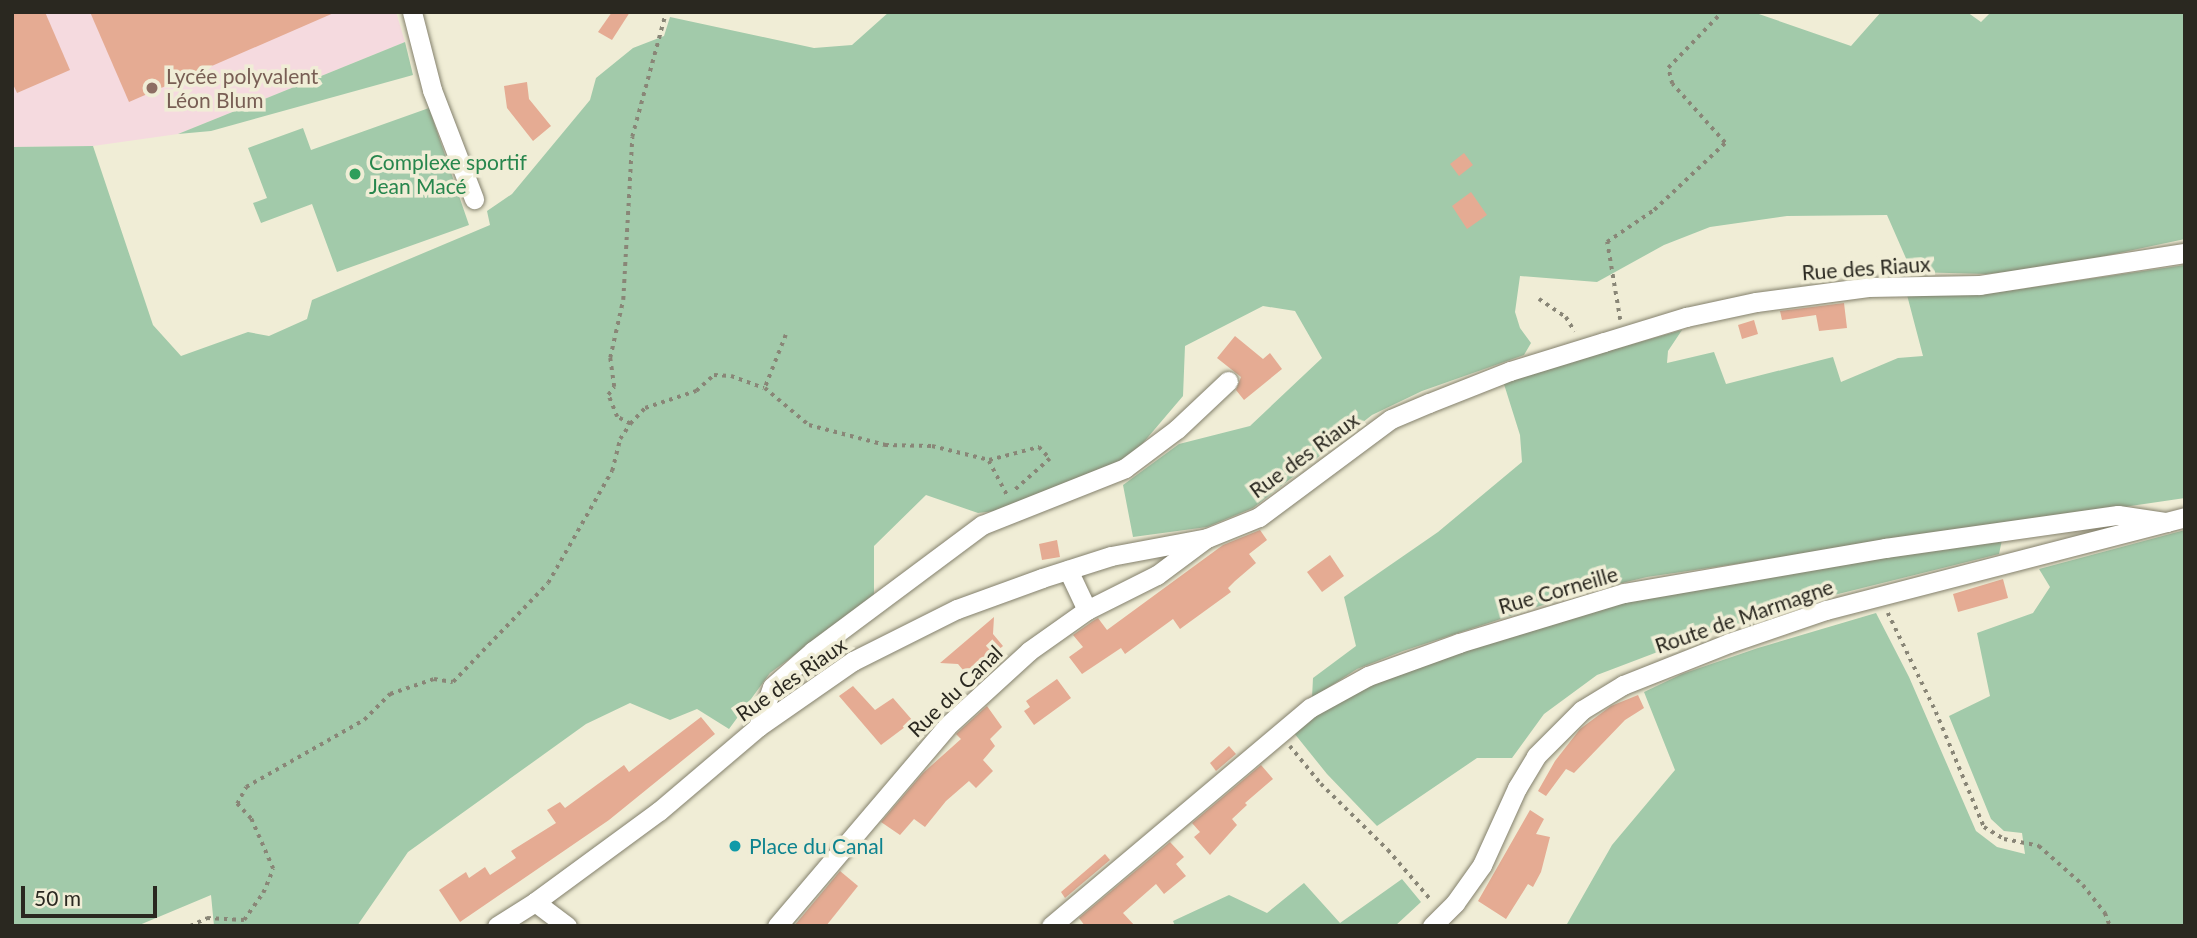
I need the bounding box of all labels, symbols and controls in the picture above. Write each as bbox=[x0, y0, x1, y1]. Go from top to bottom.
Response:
place label: Lycée polyvalent Léon Blum bbox=[166, 63, 318, 113]
marker: Lycée polyvalent Léon Blum bbox=[144, 80, 160, 96]
place label: Complexe sportif Jean Macé bbox=[369, 149, 527, 199]
marker: Complexe sportif Jean Macé bbox=[347, 166, 363, 182]
street label: Rue des Riaux bbox=[1801, 251, 1931, 285]
street label: Rue des Riaux bbox=[1244, 407, 1364, 503]
street label: Rue Corneille bbox=[1495, 561, 1621, 619]
street label: Route de Marmagne bbox=[1652, 574, 1836, 658]
street label: Rue des Riaux bbox=[731, 632, 851, 726]
street label: Rue du Canal bbox=[903, 640, 1007, 742]
place label: Place du Canal bbox=[749, 833, 884, 859]
marker: Place du Canal bbox=[727, 838, 743, 854]
scale bar bbox=[24, 872, 161, 916]
text: 50 m bbox=[34, 885, 81, 910]

